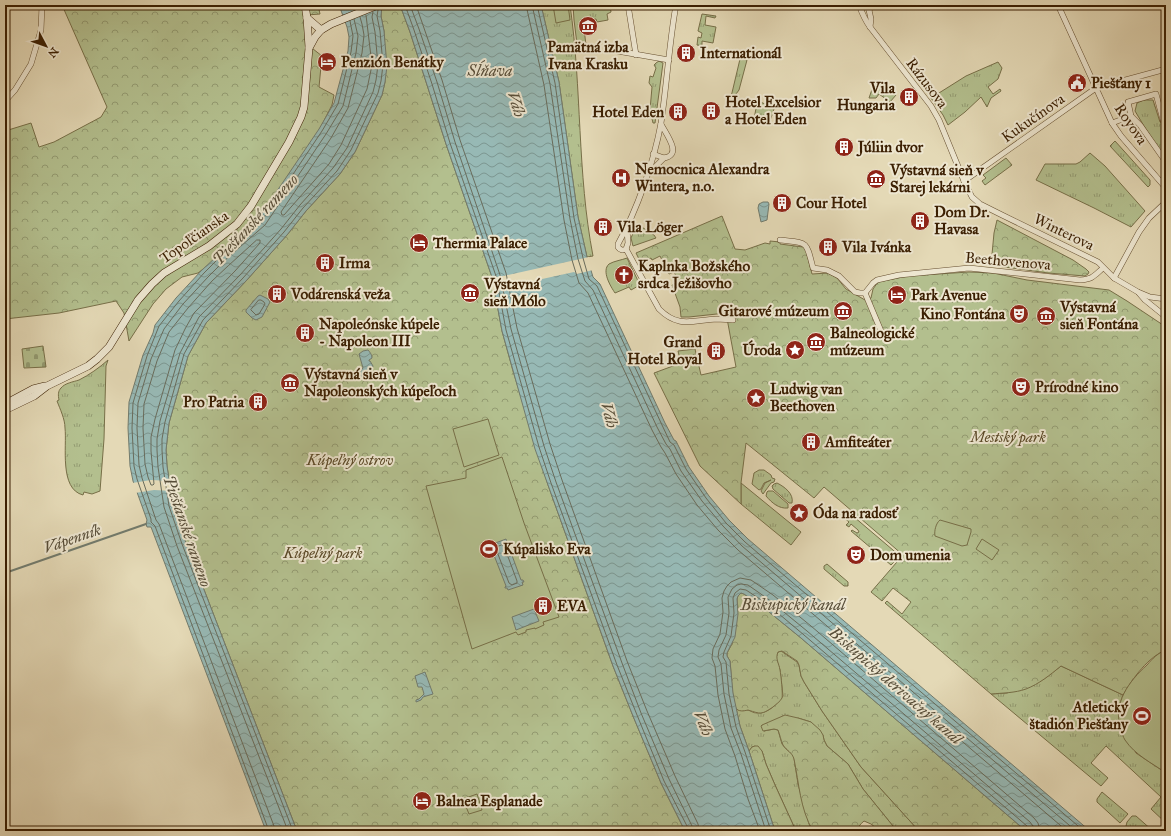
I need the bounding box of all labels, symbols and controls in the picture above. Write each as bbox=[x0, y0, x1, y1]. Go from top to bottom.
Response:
museum icon: Pamätná izba Ivana Krasku bbox=[577, 15, 599, 37]
north arrow bbox=[26, 26, 66, 66]
place label: Pamätná izba Ivana Krasku bbox=[547, 38, 629, 73]
building icon: Internationál bbox=[675, 42, 697, 64]
text: N bbox=[45, 44, 61, 61]
place label: Internationál bbox=[700, 44, 783, 62]
hotel icon: Penzión Benátky bbox=[316, 51, 338, 73]
place label: Penzión Benátky bbox=[341, 53, 444, 72]
street label: Rázusova bbox=[902, 54, 952, 112]
water label: Sĺňava bbox=[467, 60, 513, 80]
public building icon: Piešťany 1 bbox=[1066, 72, 1088, 94]
place label: Piešťany 1 bbox=[1091, 74, 1151, 93]
place label: Vila Hungaria bbox=[837, 79, 896, 115]
building icon: Vila Hungaria bbox=[898, 86, 920, 108]
water label: Váh bbox=[504, 89, 529, 119]
street label: Kukučínova bbox=[998, 89, 1069, 146]
place label: Hotel Excelsior a Hotel Eden bbox=[725, 93, 821, 128]
building icon: Hotel Excelsior a Hotel Eden bbox=[700, 100, 722, 122]
street label: Royova bbox=[1111, 100, 1152, 149]
building icon: Hotel Eden bbox=[667, 101, 689, 123]
place label: Hotel Eden bbox=[592, 103, 665, 121]
building icon: Júliin dvor bbox=[833, 136, 855, 158]
place label: Júliin dvor bbox=[856, 138, 924, 157]
place label: Nemocnica Alexandra Wintera, n.o. bbox=[635, 160, 770, 195]
place label: Výstavná sieň v Starej lekárni bbox=[889, 161, 984, 197]
hospital icon: Nemocnica Alexandra Wintera, n.o. bbox=[610, 167, 632, 189]
museum icon: Výstavná sieň v Starej lekárni bbox=[865, 168, 887, 190]
water label: Piešťanské rameno bbox=[209, 170, 302, 268]
building icon: Cour Hotel bbox=[771, 192, 793, 214]
place label: Cour Hotel bbox=[796, 194, 868, 212]
place label: Dom Dr. Havasa bbox=[934, 203, 990, 238]
street label: Topoľčianska bbox=[156, 206, 232, 267]
building icon: Dom Dr. Havasa bbox=[909, 210, 931, 232]
street label: Winterova bbox=[1031, 210, 1098, 255]
building icon: Vila Löger bbox=[592, 216, 614, 238]
place label: Vila Löger bbox=[616, 218, 683, 237]
hotel icon: Thermia Palace bbox=[408, 232, 430, 254]
place label: Thermia Palace bbox=[432, 234, 528, 252]
building icon: Vila Ivánka bbox=[817, 236, 839, 258]
place label: Vila Ivánka bbox=[841, 238, 912, 256]
street label: Beethovenova bbox=[964, 248, 1052, 274]
building icon: Irma bbox=[314, 252, 336, 274]
place label: Irma bbox=[339, 254, 371, 272]
place label: Kaplnka Božského srdca Ježišovho bbox=[638, 257, 750, 293]
church icon: Kaplnka Božského srdca Ježišovho bbox=[613, 264, 635, 286]
place label: Výstavná sieň Mólo bbox=[483, 275, 546, 310]
museum icon: Výstavná sieň Mólo bbox=[459, 282, 481, 304]
building icon: Vodárenská veža bbox=[266, 283, 288, 305]
hotel icon: Park Avenue bbox=[886, 284, 908, 306]
place label: Vodárenská veža bbox=[290, 285, 391, 303]
place label: Park Avenue bbox=[911, 286, 987, 304]
place label: Výstavná sieň Fontána bbox=[1059, 298, 1139, 333]
museum icon: Gitarové múzeum bbox=[832, 300, 854, 322]
place label: Gitarové múzeum bbox=[718, 302, 829, 320]
theatre icon: Kino Fontána bbox=[1008, 303, 1030, 325]
place label: Kino Fontána bbox=[920, 305, 1006, 323]
museum icon: Výstavná sieň Fontána bbox=[1035, 305, 1057, 327]
place label: Napoleónske kúpele - Napoleon III bbox=[319, 315, 440, 351]
building icon: Napoleónske kúpele - Napoleon III bbox=[294, 322, 316, 344]
place label: Balneologické múzeum bbox=[829, 324, 915, 359]
museum icon: Balneologické múzeum bbox=[805, 331, 827, 353]
place label: Grand Hotel Royal bbox=[627, 333, 703, 369]
place icon: Úroda bbox=[784, 339, 806, 361]
building icon: Grand Hotel Royal bbox=[705, 340, 727, 362]
place label: Úroda bbox=[742, 340, 782, 359]
place label: Výstavná sieň v Napoleonských kúpeľoch bbox=[303, 365, 457, 401]
museum icon: Výstavná sieň v Napoleonských kúpeľoch bbox=[279, 372, 301, 394]
theatre icon: Prírodné kino bbox=[1010, 376, 1032, 398]
place label: Prírodné kino bbox=[1035, 378, 1119, 396]
place label: Ludwig van Beethoven bbox=[770, 380, 843, 415]
place icon: Ludwig van Beethoven bbox=[745, 387, 767, 409]
building icon: Pro Patria bbox=[247, 391, 269, 413]
place label: Pro Patria bbox=[183, 393, 245, 411]
water label: Váh bbox=[597, 400, 622, 430]
park label: Mestský park bbox=[968, 428, 1046, 447]
building icon: Amfiteáter bbox=[800, 431, 822, 453]
place label: Amfiteáter bbox=[824, 433, 892, 451]
park label: Kúpeľný ostrov bbox=[306, 451, 393, 470]
water label: Piešťanské rameno bbox=[160, 473, 215, 589]
place icon: Óda na radosť bbox=[788, 502, 810, 524]
place label: Óda na radosť bbox=[813, 503, 899, 522]
water label: Vápenník bbox=[41, 520, 104, 558]
sports icon: Kúpalisko Eva bbox=[478, 538, 500, 560]
place label: Kúpalisko Eva bbox=[503, 540, 591, 559]
park label: Kúpeľný park bbox=[283, 544, 363, 563]
theatre icon: Dom umenia bbox=[845, 544, 867, 566]
place label: Dom umenia bbox=[870, 546, 951, 564]
building icon: EVA bbox=[532, 595, 554, 617]
water label: Biskupický kanál bbox=[740, 595, 847, 615]
place label: EVA bbox=[557, 597, 588, 615]
water label: Biskupický derivačný kanál bbox=[824, 622, 967, 750]
place label: Atletický štadión Piešťany bbox=[1029, 698, 1129, 734]
sports icon: Atletický štadión Piešťany bbox=[1131, 705, 1153, 727]
water label: Váh bbox=[690, 708, 717, 739]
hotel icon: Balnea Esplanade bbox=[411, 790, 433, 812]
place label: Balnea Esplanade bbox=[436, 792, 543, 811]

